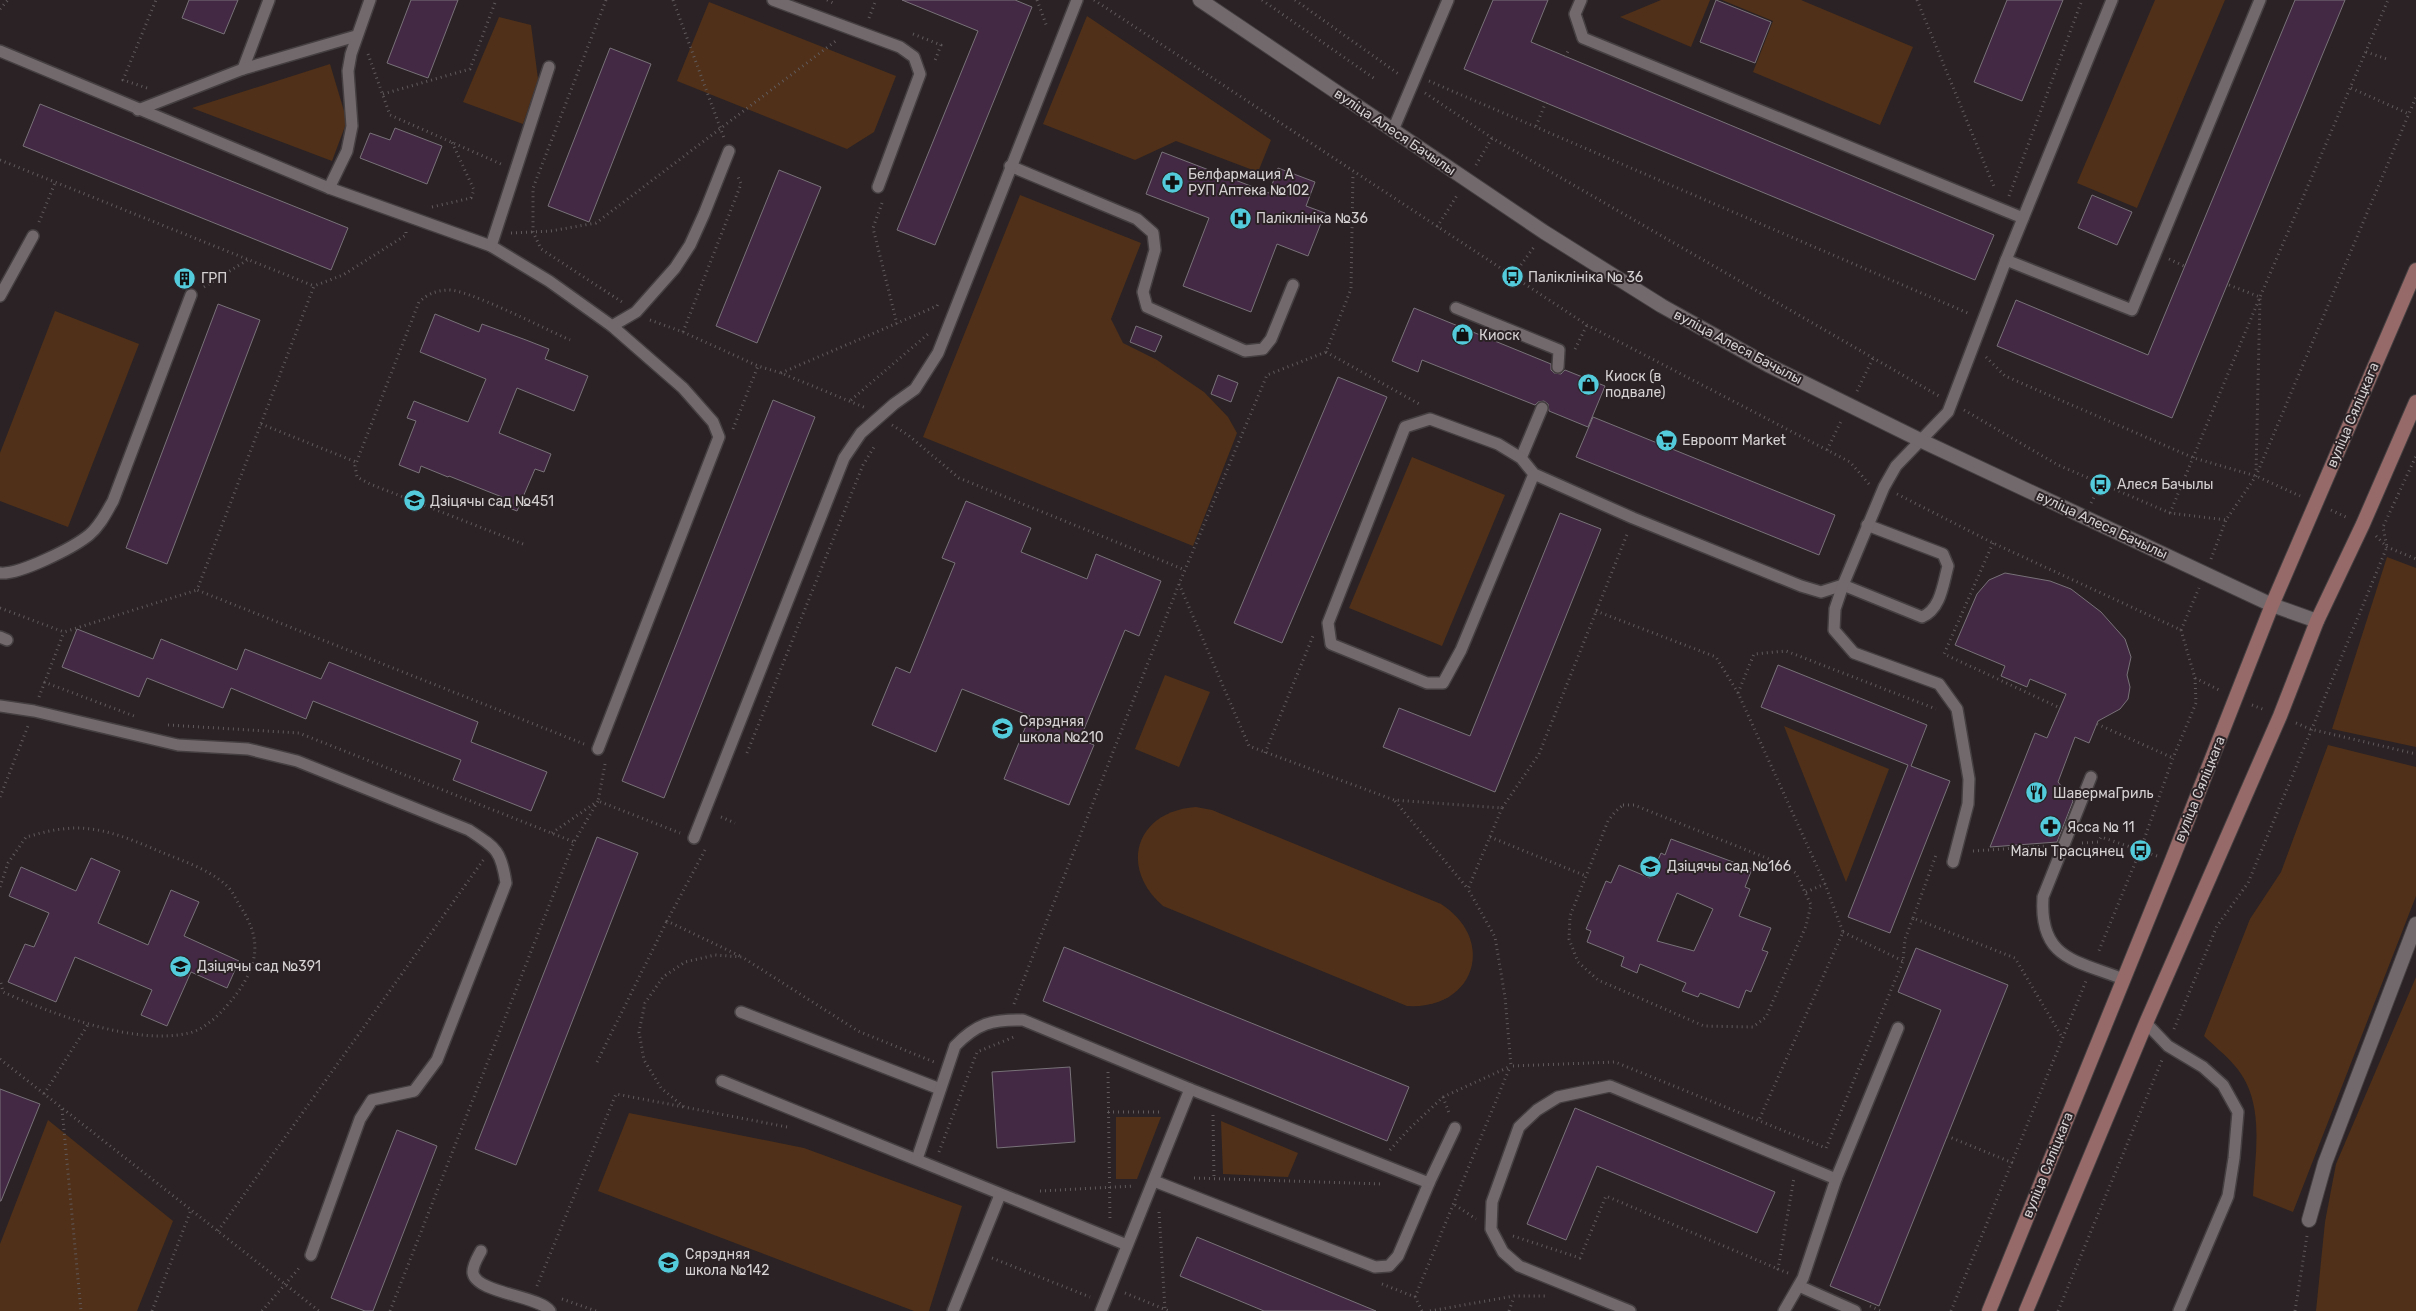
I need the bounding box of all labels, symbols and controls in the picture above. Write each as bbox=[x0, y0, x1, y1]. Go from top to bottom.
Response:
street label: вуліца Алеся Бачылы bbox=[1331, 85, 1459, 179]
place label: Белфармация А РУП Аптека №102 bbox=[1188, 166, 1309, 199]
pharmacy icon: Белфармация А РУП Аптека №102 bbox=[1160, 170, 1184, 194]
hospital icon: Паліклініка №36 bbox=[1228, 206, 1252, 230]
place label: Паліклініка №36 bbox=[1256, 210, 1368, 227]
bus stop icon: Паліклініка № 36 bbox=[1500, 265, 1524, 289]
building icon: ГРП bbox=[173, 266, 197, 290]
place label: Паліклініка № 36 bbox=[1528, 269, 1643, 286]
place label: ГРП bbox=[201, 270, 227, 287]
street label: вуліца Алеся Бачылы bbox=[1671, 306, 1805, 388]
shop icon: Киоск bbox=[1451, 323, 1475, 347]
place label: Киоск bbox=[1479, 327, 1520, 344]
street label: вуліца Сяліцкага bbox=[2323, 360, 2383, 470]
place label: Киоск (в подвале) bbox=[1605, 368, 1665, 401]
shop icon: Киоск (в подвале) bbox=[1577, 372, 1601, 396]
supermarket icon: Евроопт Market bbox=[1654, 428, 1678, 452]
place label: Евроопт Market bbox=[1682, 432, 1786, 449]
bus stop icon: Алеся Бачылы bbox=[2089, 472, 2113, 496]
place label: Алеся Бачылы bbox=[2117, 476, 2213, 493]
street label: вуліца Алеся Бачылы bbox=[2034, 487, 2170, 563]
school or university icon: Дзіцячы сад №451 bbox=[402, 489, 426, 513]
place label: Дзіцячы сад №451 bbox=[430, 493, 554, 510]
place label: Сярэдняя школа №210 bbox=[1019, 713, 1104, 746]
school or university icon: Сярэдняя школа №210 bbox=[991, 717, 1015, 741]
street label: вуліца Сяліцкага bbox=[2171, 734, 2229, 844]
restaurant icon: ШавермаГриль bbox=[2025, 781, 2049, 805]
place label: ШавермаГриль bbox=[2053, 785, 2154, 802]
pharmacy icon: Ясса № 11 bbox=[2039, 815, 2063, 839]
place label: Ясса № 11 bbox=[2067, 819, 2134, 836]
bus stop icon: Малы Трасцянец bbox=[2128, 839, 2152, 863]
place label: Малы Трасцянец bbox=[2010, 843, 2124, 860]
school or university icon: Дзіцячы сад №166 bbox=[1639, 854, 1663, 878]
place label: Дзіцячы сад №166 bbox=[1667, 858, 1791, 875]
school or university icon: Дзіцячы сад №391 bbox=[169, 954, 193, 978]
place label: Дзіцячы сад №391 bbox=[197, 958, 321, 975]
street label: вуліца Сяліцкага bbox=[2019, 1110, 2077, 1220]
place label: Сярэдняя школа №142 bbox=[685, 1246, 769, 1279]
school or university icon: Сярэдняя школа №142 bbox=[657, 1250, 681, 1274]

